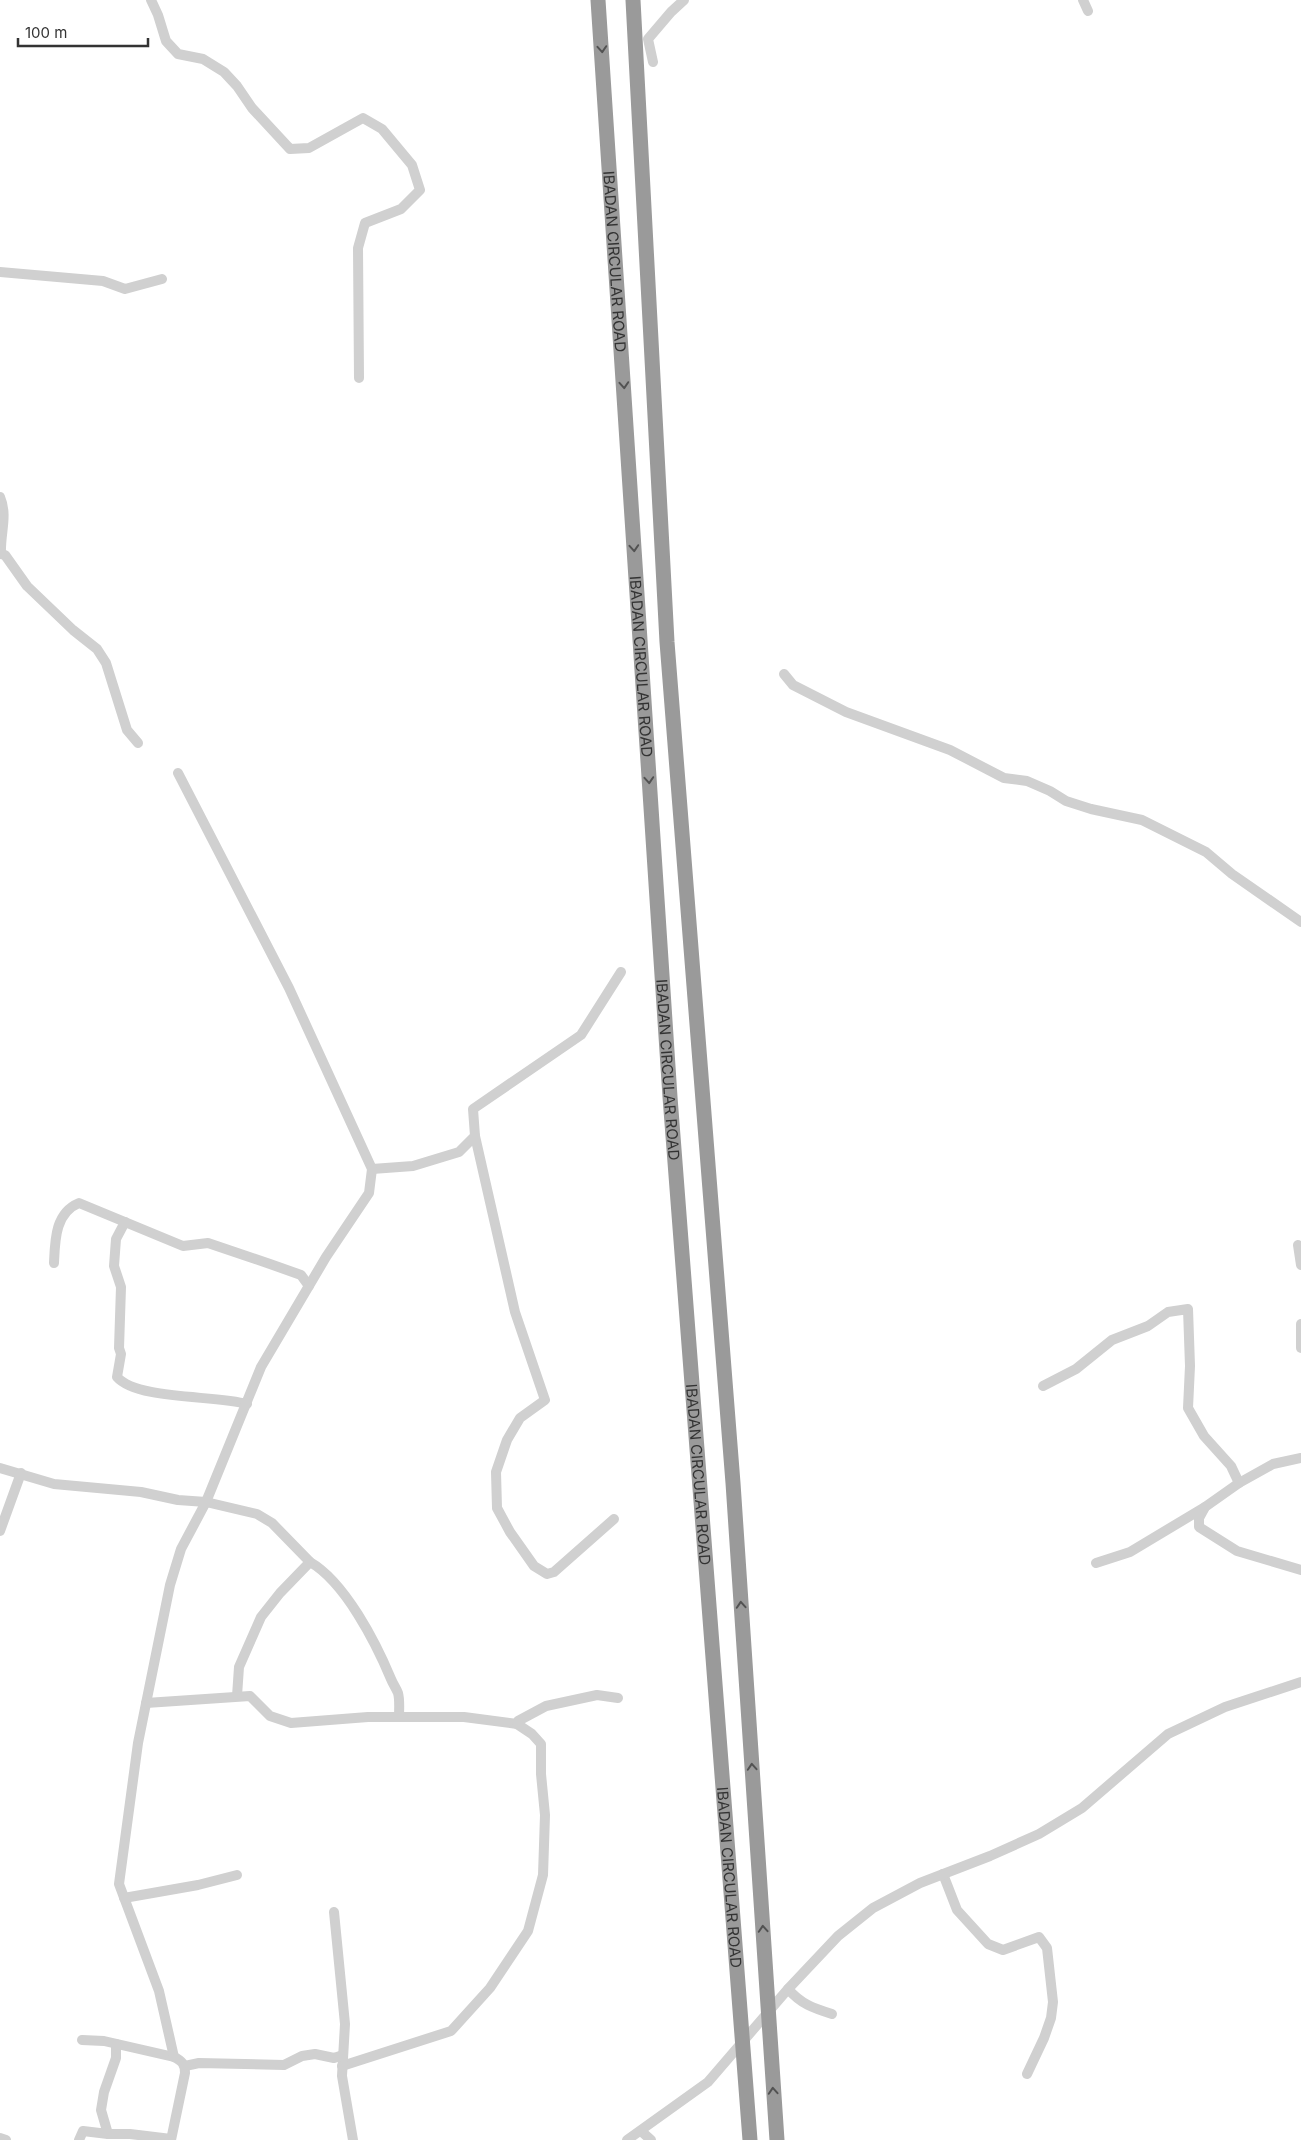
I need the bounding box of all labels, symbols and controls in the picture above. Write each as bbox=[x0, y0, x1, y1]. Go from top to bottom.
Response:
scale bar bbox=[18, 15, 148, 47]
text: 100 m bbox=[25, 23, 67, 42]
one-way arrow bbox=[596, 45, 607, 53]
street label: IBADAN CIRCULAR ROAD bbox=[600, 170, 631, 353]
one-way arrow bbox=[618, 382, 629, 390]
one-way arrow bbox=[629, 544, 640, 552]
street label: IBADAN CIRCULAR ROAD bbox=[626, 575, 657, 758]
one-way arrow bbox=[644, 776, 655, 784]
street label: IBADAN CIRCULAR ROAD bbox=[653, 978, 684, 1161]
street label: IBADAN CIRCULAR ROAD bbox=[683, 1383, 715, 1566]
one-way arrow bbox=[735, 1601, 746, 1609]
one-way arrow bbox=[746, 1763, 757, 1771]
street label: IBADAN CIRCULAR ROAD bbox=[713, 1786, 746, 1969]
one-way arrow bbox=[757, 1925, 768, 1933]
one-way arrow bbox=[768, 2087, 779, 2095]

